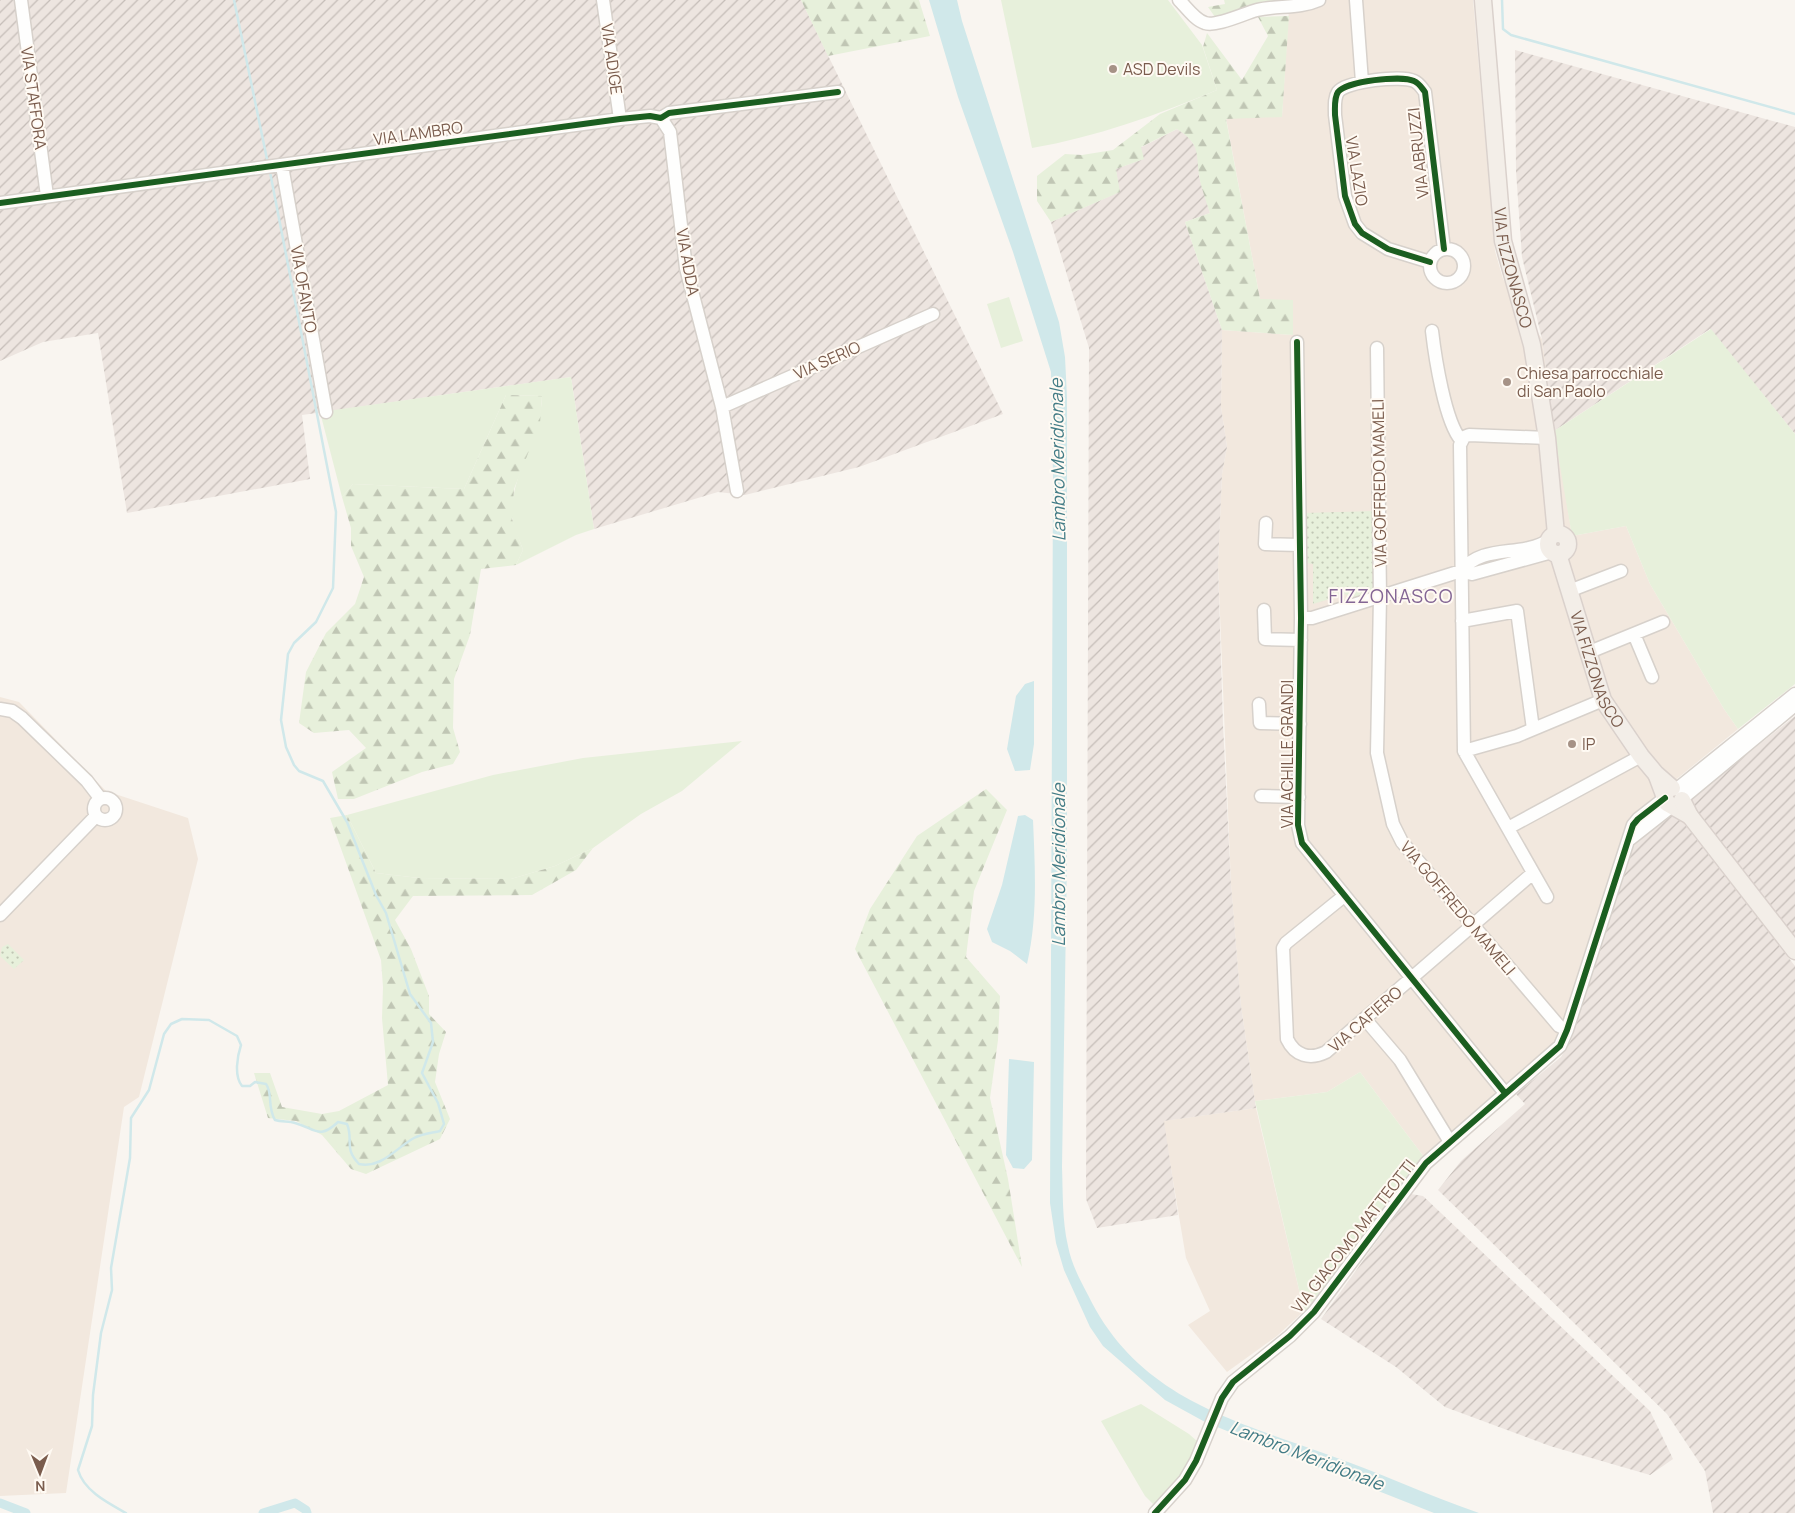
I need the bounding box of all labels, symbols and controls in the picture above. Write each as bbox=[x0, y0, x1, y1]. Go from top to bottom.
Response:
street label: VIA ADIGE bbox=[596, 22, 628, 96]
street label: VIA STAFFORA bbox=[16, 45, 52, 151]
place label: ASD Devils bbox=[1123, 58, 1200, 80]
marker: ASD Devils bbox=[1107, 63, 1119, 75]
street label: VIA ABRUZZI bbox=[1402, 106, 1434, 200]
street label: VIA LAMBRO bbox=[372, 116, 464, 150]
street label: VIA LAZIO bbox=[1341, 135, 1373, 208]
street label: VIA FIZZONASCO bbox=[1489, 207, 1538, 331]
street label: VIA ADDA bbox=[671, 227, 705, 297]
street label: VIA OFANTO bbox=[285, 244, 323, 335]
street label: VIA SERIO bbox=[790, 335, 864, 385]
place label: Chiesa parrocchiale di San Paolo bbox=[1517, 362, 1663, 402]
marker: Chiesa parrocchiale di San Paolo bbox=[1501, 376, 1513, 388]
water label: Lambro Meridionale bbox=[1044, 377, 1070, 542]
street label: VIA GOFFREDO MAMELI bbox=[1367, 399, 1391, 567]
district label: FIZZONASCO bbox=[1329, 583, 1453, 609]
street label: VIA FIZZONASCO bbox=[1565, 608, 1630, 732]
street label: VIA ACHILLE GRANDI bbox=[1276, 680, 1298, 828]
place label: IP bbox=[1582, 733, 1596, 755]
marker: IP bbox=[1566, 738, 1578, 750]
water label: Lambro Meridionale bbox=[1046, 782, 1070, 946]
street label: VIA GOFFREDO MAMELI bbox=[1395, 836, 1521, 980]
street label: VIA CAFIERO bbox=[1324, 981, 1407, 1057]
street label: VIA GIACOMO MATTEOTTI bbox=[1286, 1155, 1420, 1317]
water label: Lambro Meridionale bbox=[1227, 1415, 1389, 1496]
north arrow bbox=[15, 1448, 65, 1498]
text: N bbox=[35, 1477, 45, 1496]

